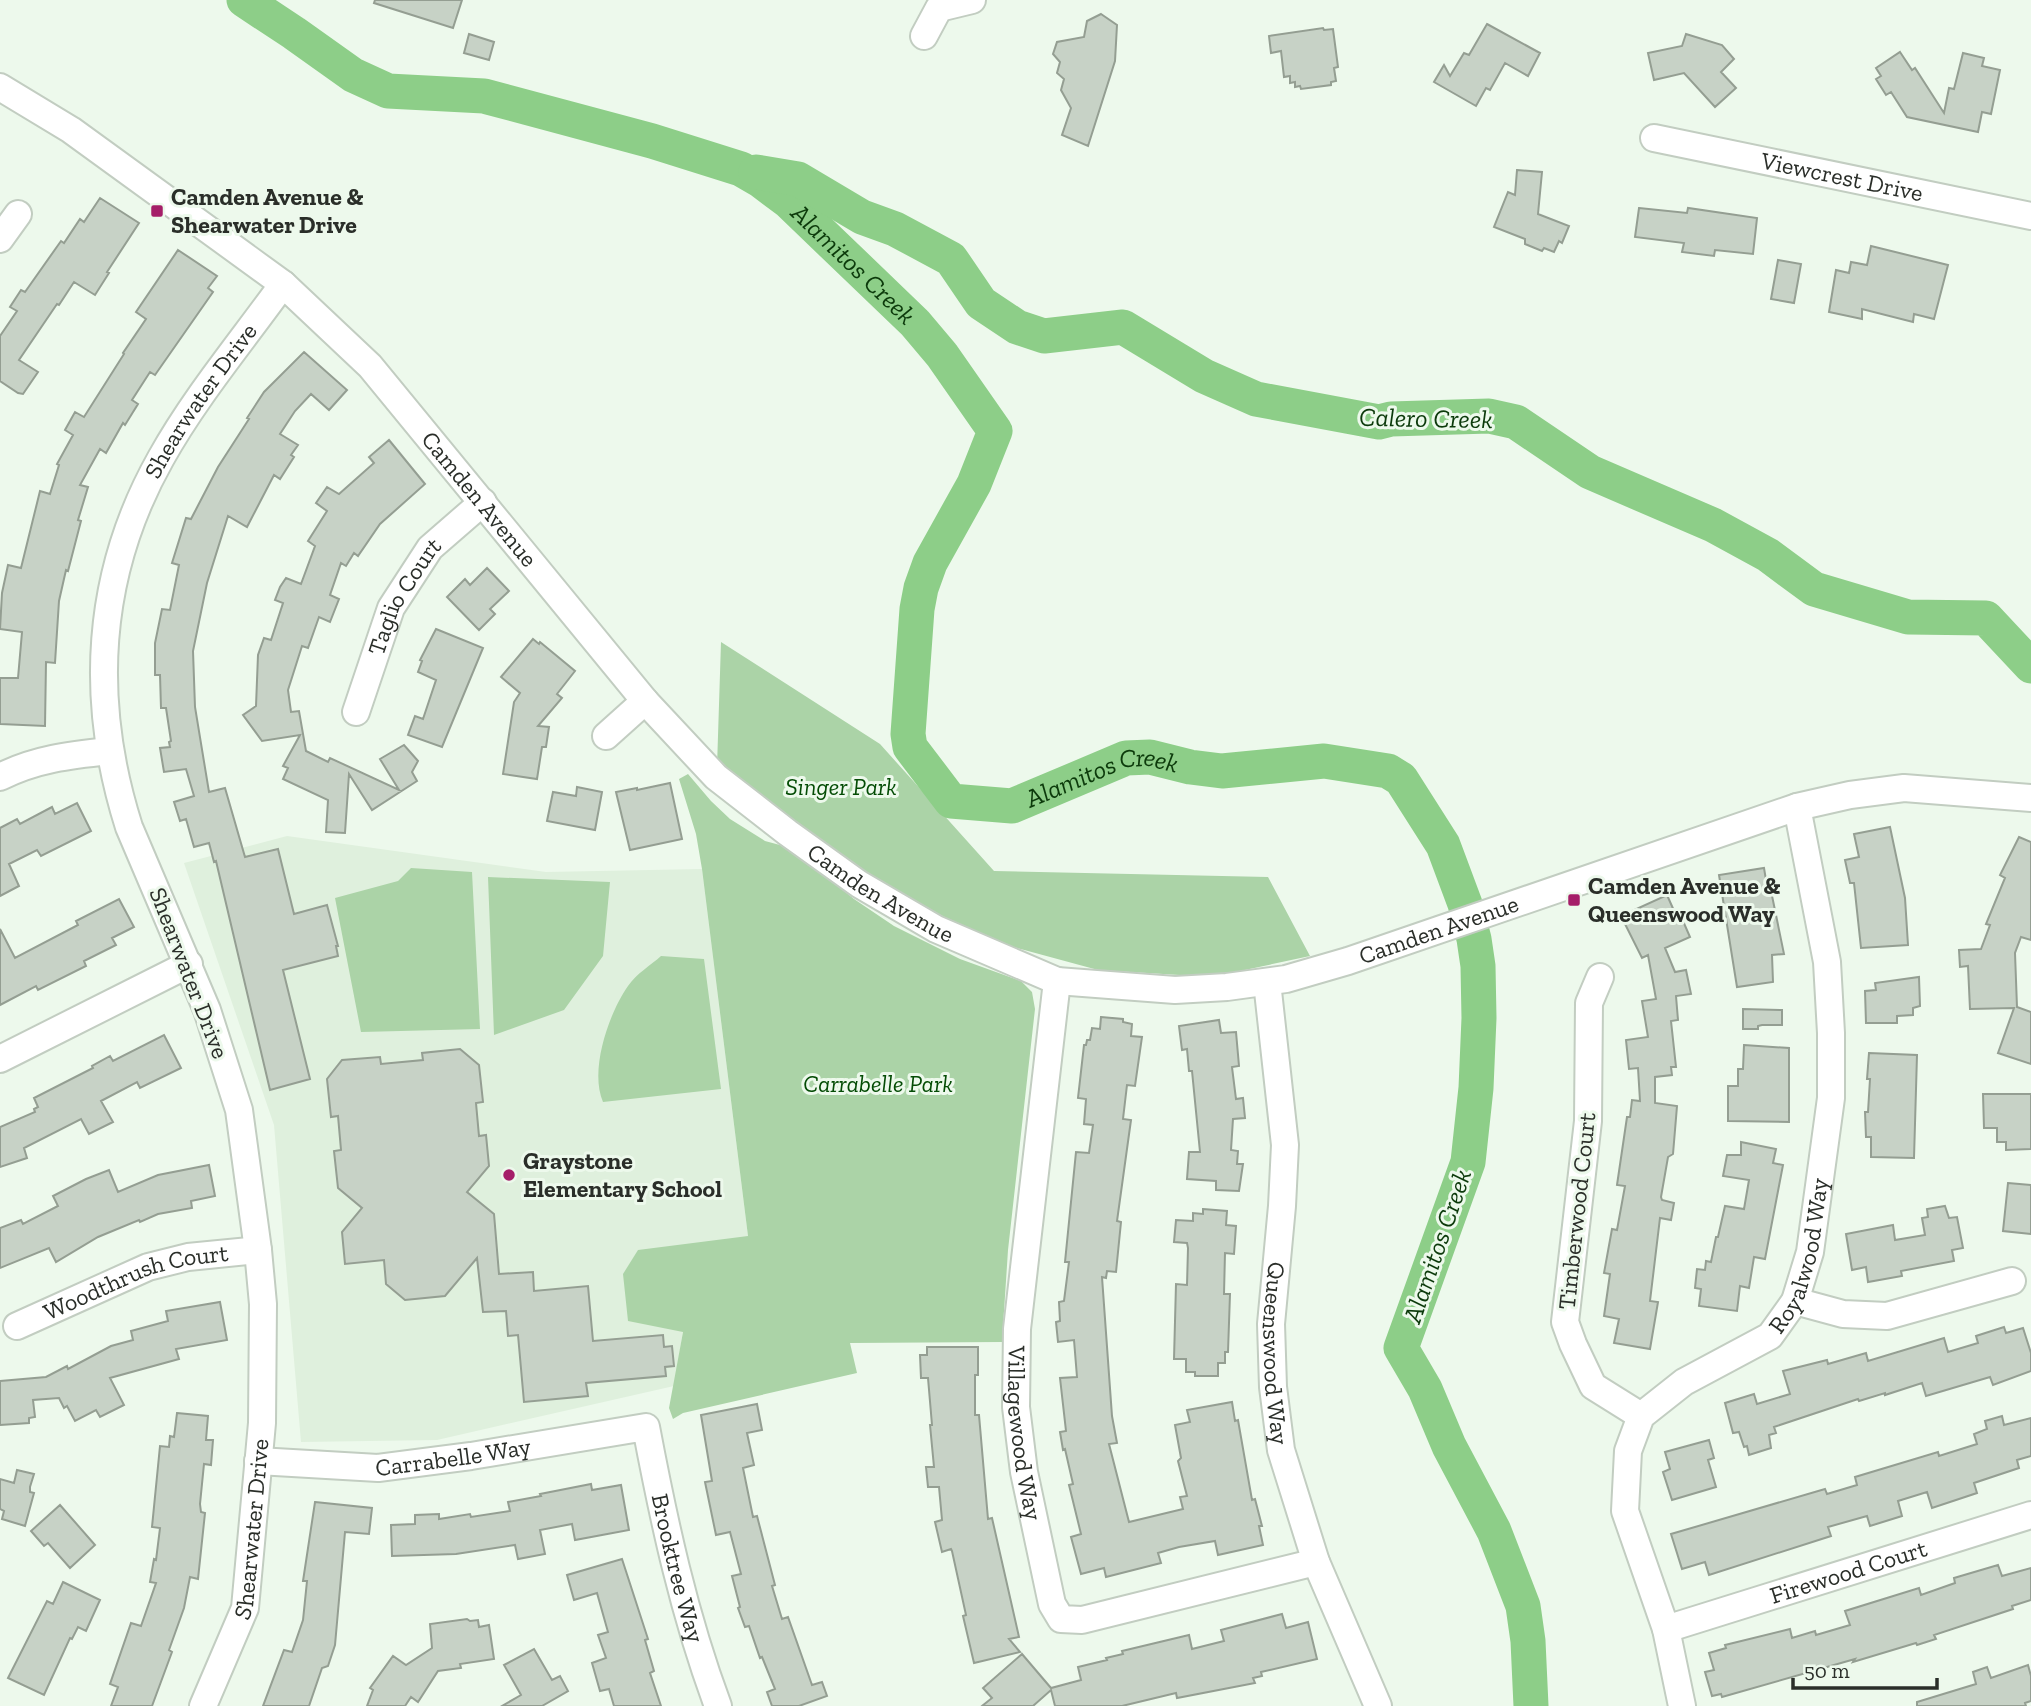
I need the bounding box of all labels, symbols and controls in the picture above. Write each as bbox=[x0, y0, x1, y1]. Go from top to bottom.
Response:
street label: Viewcrest Drive bbox=[1757, 145, 1926, 207]
place label: Camden Avenue & Shearwater Drive bbox=[171, 182, 363, 239]
water label: Alamitos Creek bbox=[784, 196, 922, 331]
marker: Camden Avenue & Shearwater Drive bbox=[149, 203, 165, 219]
street label: Shearwater Drive bbox=[138, 317, 263, 483]
water label: Calero Creek bbox=[1359, 401, 1493, 435]
street label: Camden Avenue bbox=[416, 425, 544, 573]
street label: Taglio Court bbox=[361, 530, 447, 659]
water label: Alamitos Creek bbox=[1020, 740, 1182, 815]
park label: Singer Park bbox=[785, 772, 897, 801]
street label: Camden Avenue bbox=[802, 837, 958, 949]
place label: Camden Avenue & Queenswood Way bbox=[1588, 871, 1780, 928]
street label: Shearwater Drive bbox=[144, 883, 235, 1062]
street label: Camden Avenue bbox=[1355, 889, 1522, 970]
marker: Camden Avenue & Queenswood Way bbox=[1566, 892, 1582, 908]
park label: Carrabelle Park bbox=[803, 1069, 953, 1098]
street label: Timberwood Court bbox=[1552, 1111, 1601, 1311]
place label: Graystone Elementary School bbox=[523, 1146, 722, 1203]
water label: Alamitos Creek bbox=[1395, 1165, 1478, 1328]
marker: Graystone Elementary School bbox=[501, 1167, 517, 1183]
street label: Royalwood Way bbox=[1762, 1176, 1834, 1339]
street label: Woodthrush Court bbox=[39, 1238, 230, 1326]
street label: Queenswood Way bbox=[1257, 1261, 1295, 1447]
street label: Villagewood Way bbox=[1002, 1345, 1049, 1524]
street label: Carrabelle Way bbox=[374, 1431, 533, 1482]
street label: Shearwater Drive bbox=[227, 1437, 274, 1624]
street label: Brooktree Way bbox=[646, 1491, 711, 1647]
street label: Firewood Court bbox=[1766, 1533, 1930, 1610]
scale bar bbox=[1793, 1646, 1937, 1690]
text: 50 m bbox=[1804, 1658, 1850, 1683]

